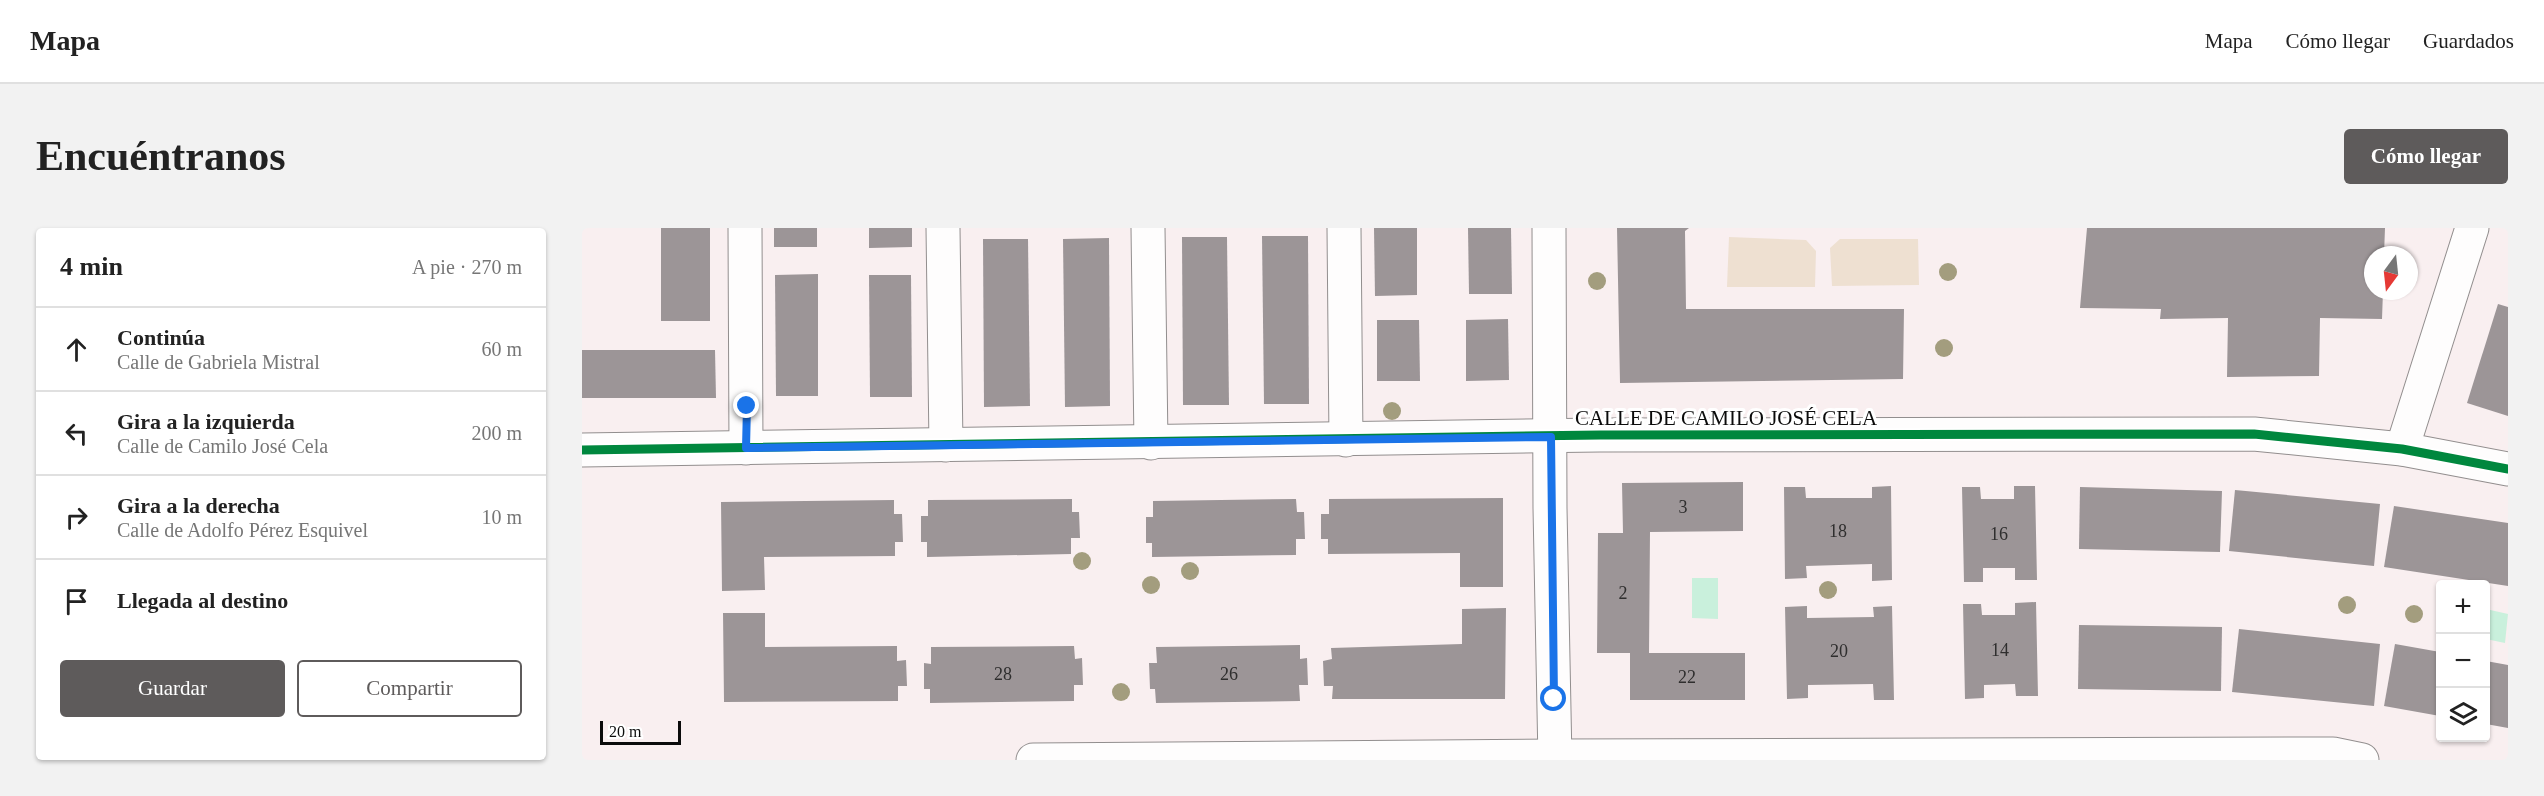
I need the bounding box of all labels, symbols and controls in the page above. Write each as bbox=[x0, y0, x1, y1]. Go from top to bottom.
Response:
text: Mapa bbox=[30, 25, 100, 56]
text: Mapa bbox=[2205, 29, 2253, 53]
text: Cómo llegar bbox=[2286, 29, 2390, 53]
text: Guardados bbox=[2423, 29, 2514, 53]
button: Cómo llegar bbox=[2344, 129, 2508, 184]
text: Encuéntranos bbox=[36, 133, 286, 179]
north arrow bbox=[2364, 246, 2418, 300]
text: 4 min bbox=[60, 252, 123, 281]
text: A pie · 270 m bbox=[412, 256, 522, 278]
text: Continúa bbox=[117, 325, 205, 350]
icon: ahead bbox=[60, 333, 93, 366]
text: 60 m bbox=[481, 338, 522, 360]
text: Calle de Gabriela Mistral bbox=[117, 351, 320, 373]
route end bbox=[733, 392, 759, 418]
street label: CALLE DE CAMILO JOSÉ CELA bbox=[1575, 406, 1878, 430]
text: Gira a la izquierda bbox=[117, 409, 295, 434]
icon: left bbox=[60, 417, 93, 450]
text: 200 m bbox=[471, 422, 522, 444]
text: Calle de Camilo José Cela bbox=[117, 435, 328, 457]
text: Gira a la derecha bbox=[117, 493, 280, 518]
house number: 3 bbox=[1679, 497, 1688, 517]
icon: right bbox=[60, 501, 93, 534]
text: 10 m bbox=[481, 506, 522, 528]
text: Calle de Adolfo Pérez Esquivel bbox=[117, 519, 368, 541]
house number: 18 bbox=[1829, 521, 1847, 541]
house number: 16 bbox=[1990, 524, 2008, 544]
map controls bbox=[2436, 580, 2490, 742]
button: + bbox=[2436, 580, 2490, 634]
house number: 2 bbox=[1619, 583, 1628, 603]
icon: arrive bbox=[60, 585, 93, 618]
text: Llegada al destino bbox=[117, 588, 288, 613]
button: − bbox=[2436, 634, 2490, 688]
house number: 14 bbox=[1991, 640, 2009, 660]
house number: 20 bbox=[1830, 641, 1848, 661]
button: Guardar bbox=[60, 660, 285, 717]
button: Compartir bbox=[297, 660, 522, 717]
house number: 28 bbox=[994, 664, 1012, 684]
house number: 26 bbox=[1220, 664, 1238, 684]
house number: 22 bbox=[1678, 667, 1696, 687]
route start bbox=[1540, 685, 1566, 711]
button: layers bbox=[2436, 688, 2490, 742]
scale bar bbox=[600, 718, 681, 746]
text: 20 m bbox=[609, 723, 641, 740]

